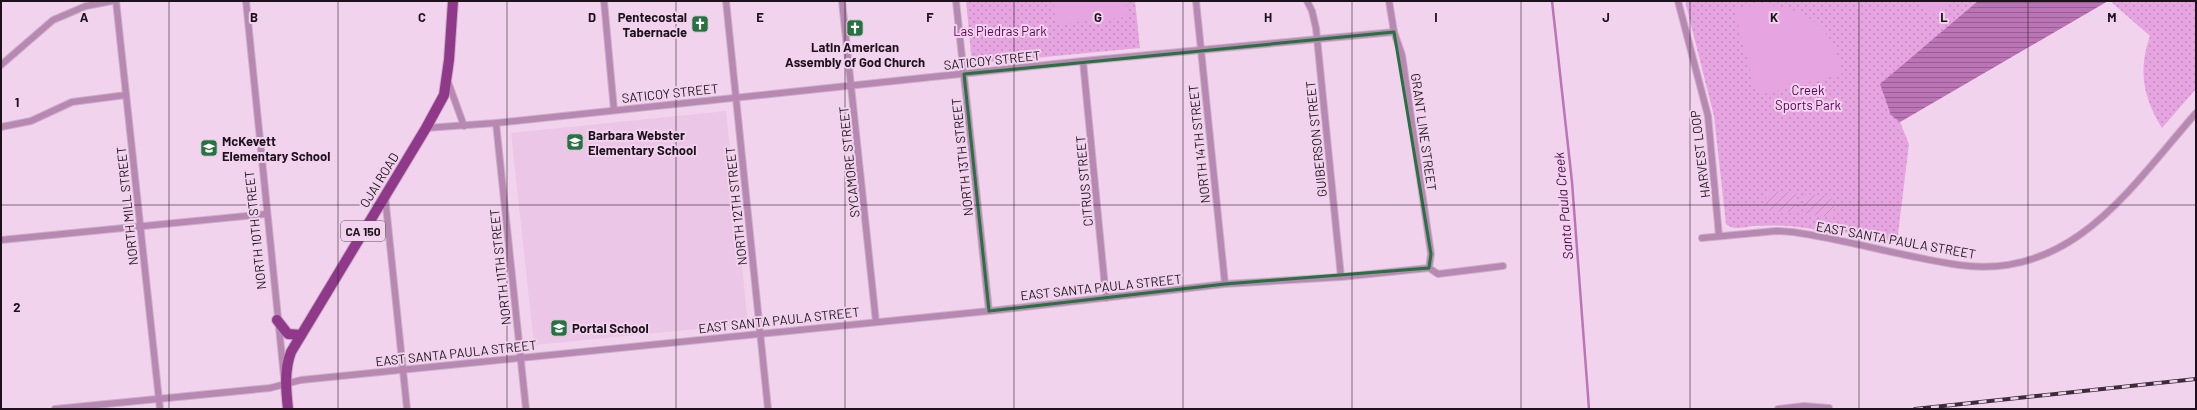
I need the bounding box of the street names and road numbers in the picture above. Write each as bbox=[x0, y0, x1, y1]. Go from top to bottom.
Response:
street label: SATICOY STREET bbox=[943, 47, 1041, 73]
street label: GRANT LINE STREET bbox=[1408, 72, 1440, 192]
street label: SATICOY STREET bbox=[621, 80, 719, 106]
street label: GUIBERSON STREET bbox=[1302, 80, 1330, 198]
street label: NORTH 14TH STREET bbox=[1185, 84, 1213, 204]
street label: NORTH 13TH STREET bbox=[948, 97, 976, 217]
street label: SYCAMORE STREET bbox=[835, 106, 863, 218]
street label: HARVEST LOOP bbox=[1687, 109, 1713, 199]
street label: CITRUS STREET bbox=[1072, 135, 1096, 227]
street label: NORTH MILL STREET bbox=[113, 146, 141, 266]
street label: NORTH 12TH STREET bbox=[722, 146, 750, 266]
street label: OJAI ROAD bbox=[356, 150, 402, 210]
street label: NORTH 10TH STREET bbox=[241, 170, 269, 290]
street label: NORTH 11TH STREET bbox=[486, 208, 514, 326]
street label: EAST SANTA PAULA STREET bbox=[1815, 218, 1977, 262]
road number: CA 150 bbox=[341, 221, 385, 241]
street label: EAST SANTA PAULA STREET bbox=[1020, 271, 1182, 303]
street label: EAST SANTA PAULA STREET bbox=[698, 304, 860, 336]
street label: EAST SANTA PAULA STREET bbox=[375, 337, 537, 369]

